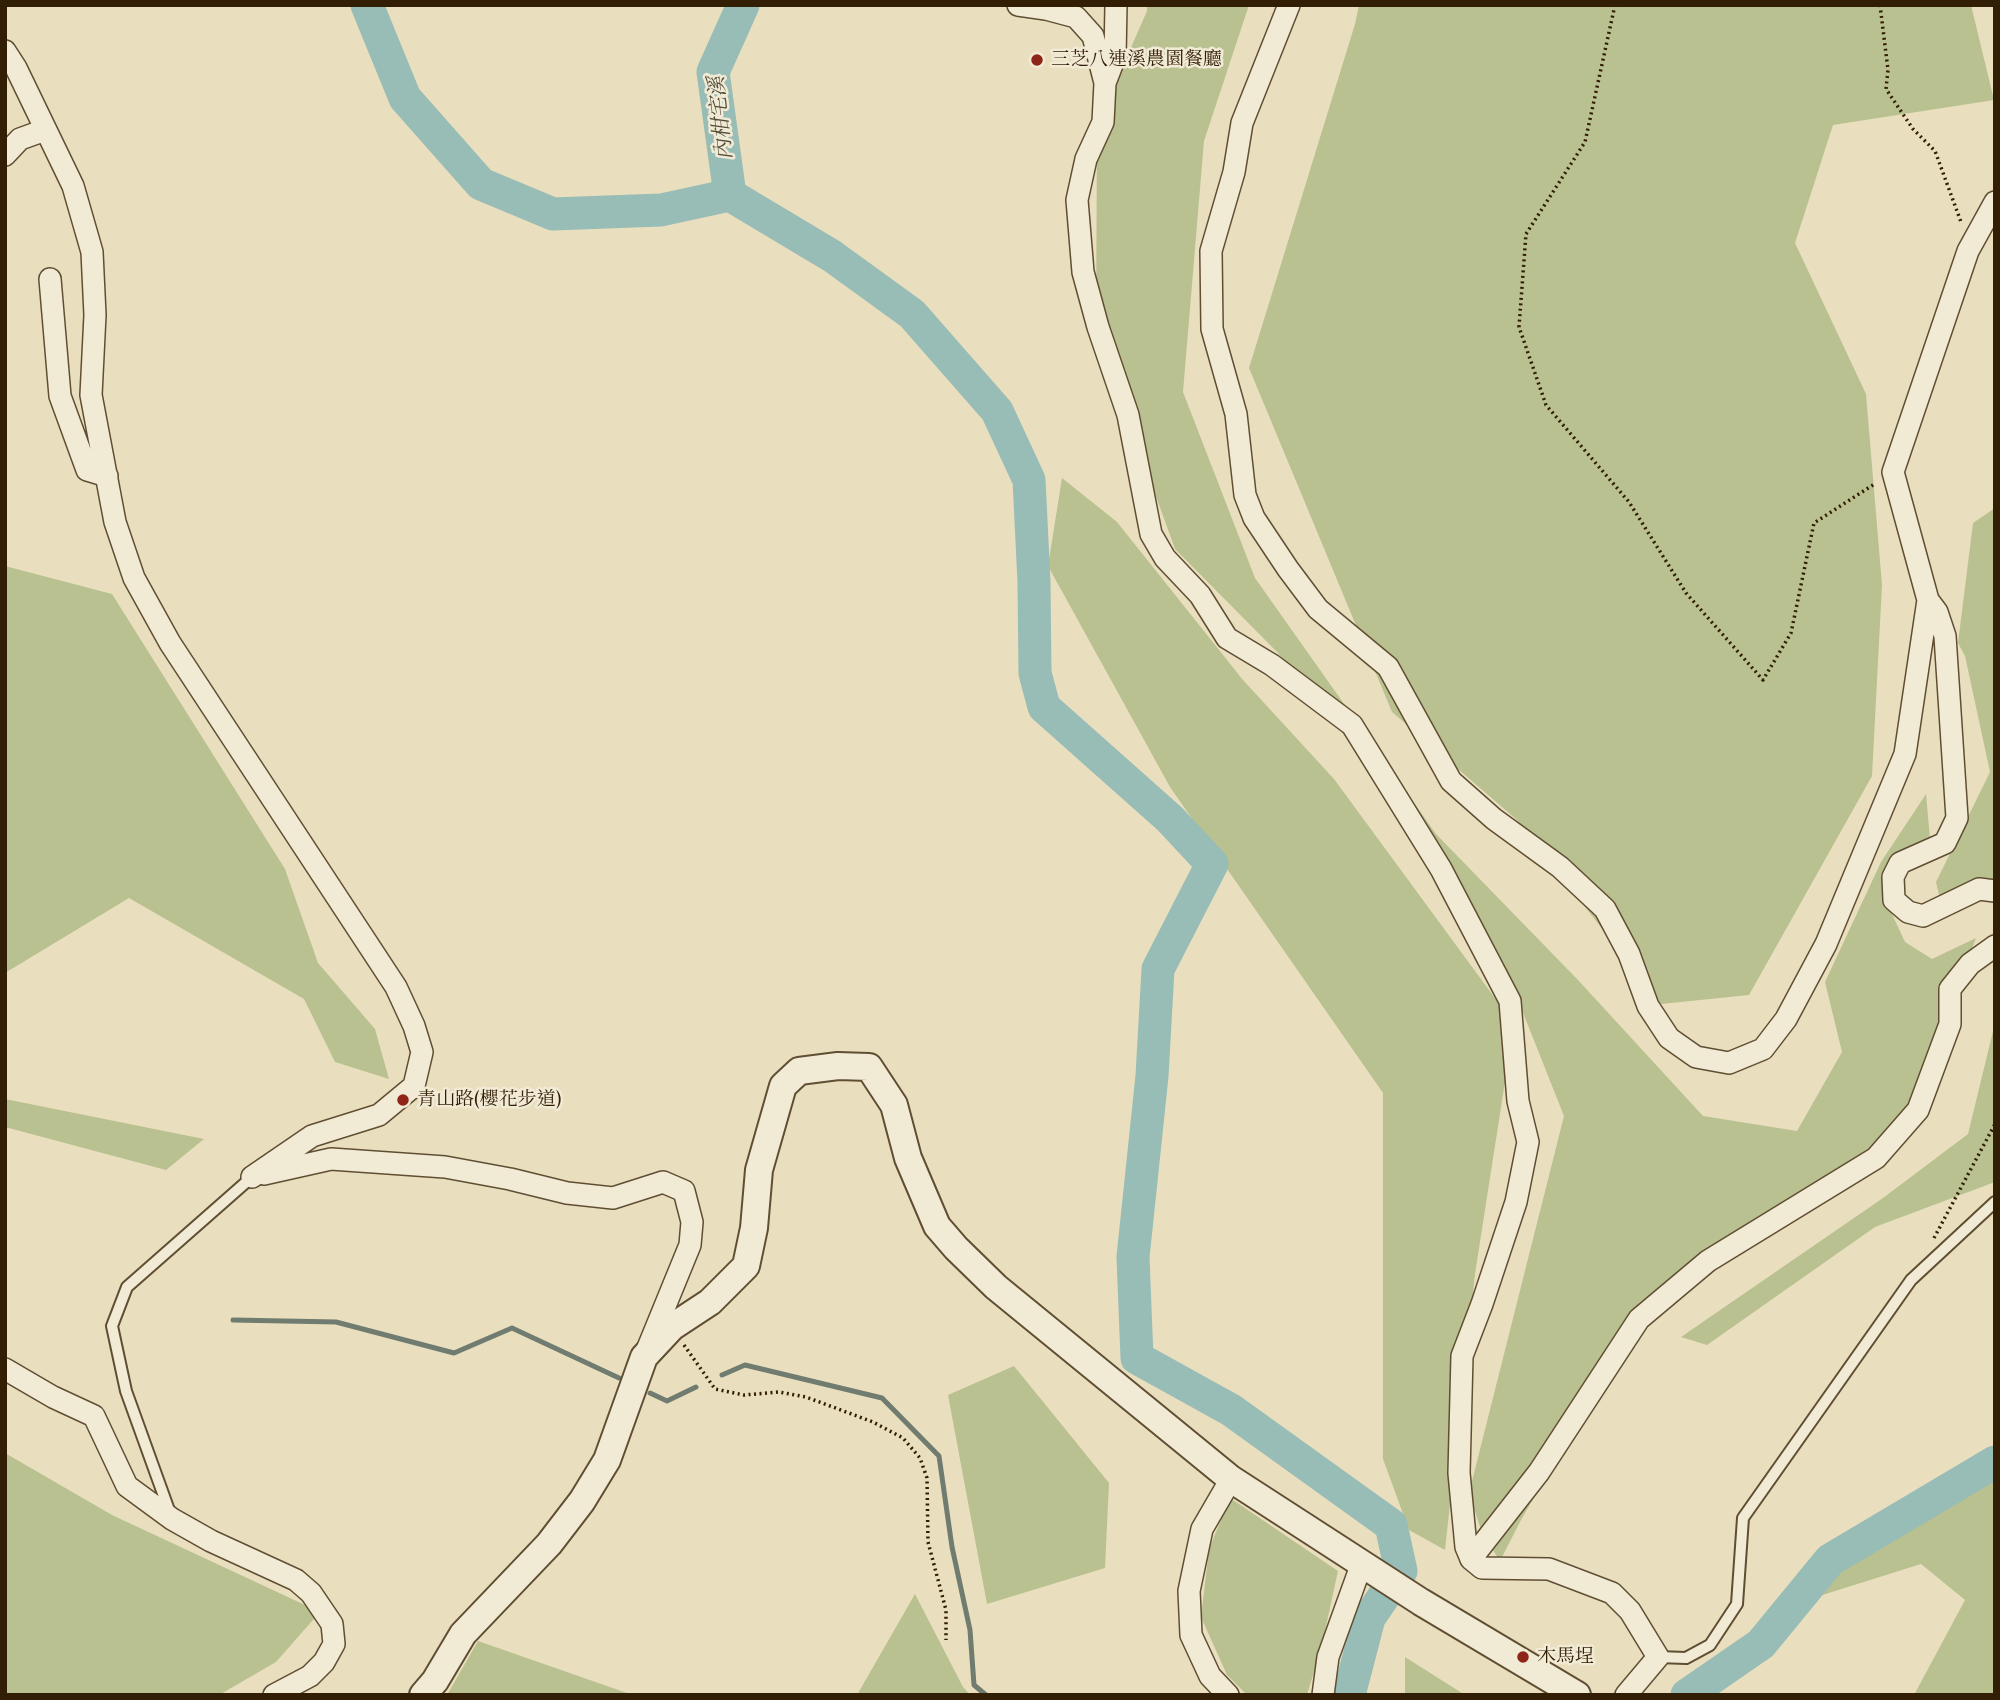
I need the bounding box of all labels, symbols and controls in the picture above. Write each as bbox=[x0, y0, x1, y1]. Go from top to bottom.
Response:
place label: 三芝八連溪農園餐廳 bbox=[1051, 49, 1222, 71]
marker: 三芝八連溪農園餐廳 bbox=[1029, 52, 1045, 68]
water label: 內柑宅溪 bbox=[704, 75, 738, 161]
place label: 青山路(櫻花步道) bbox=[417, 1089, 562, 1111]
marker: 青山路(櫻花步道) bbox=[395, 1092, 411, 1108]
place label: 木馬埕 bbox=[1537, 1646, 1594, 1668]
marker: 木馬埕 bbox=[1515, 1649, 1531, 1665]

